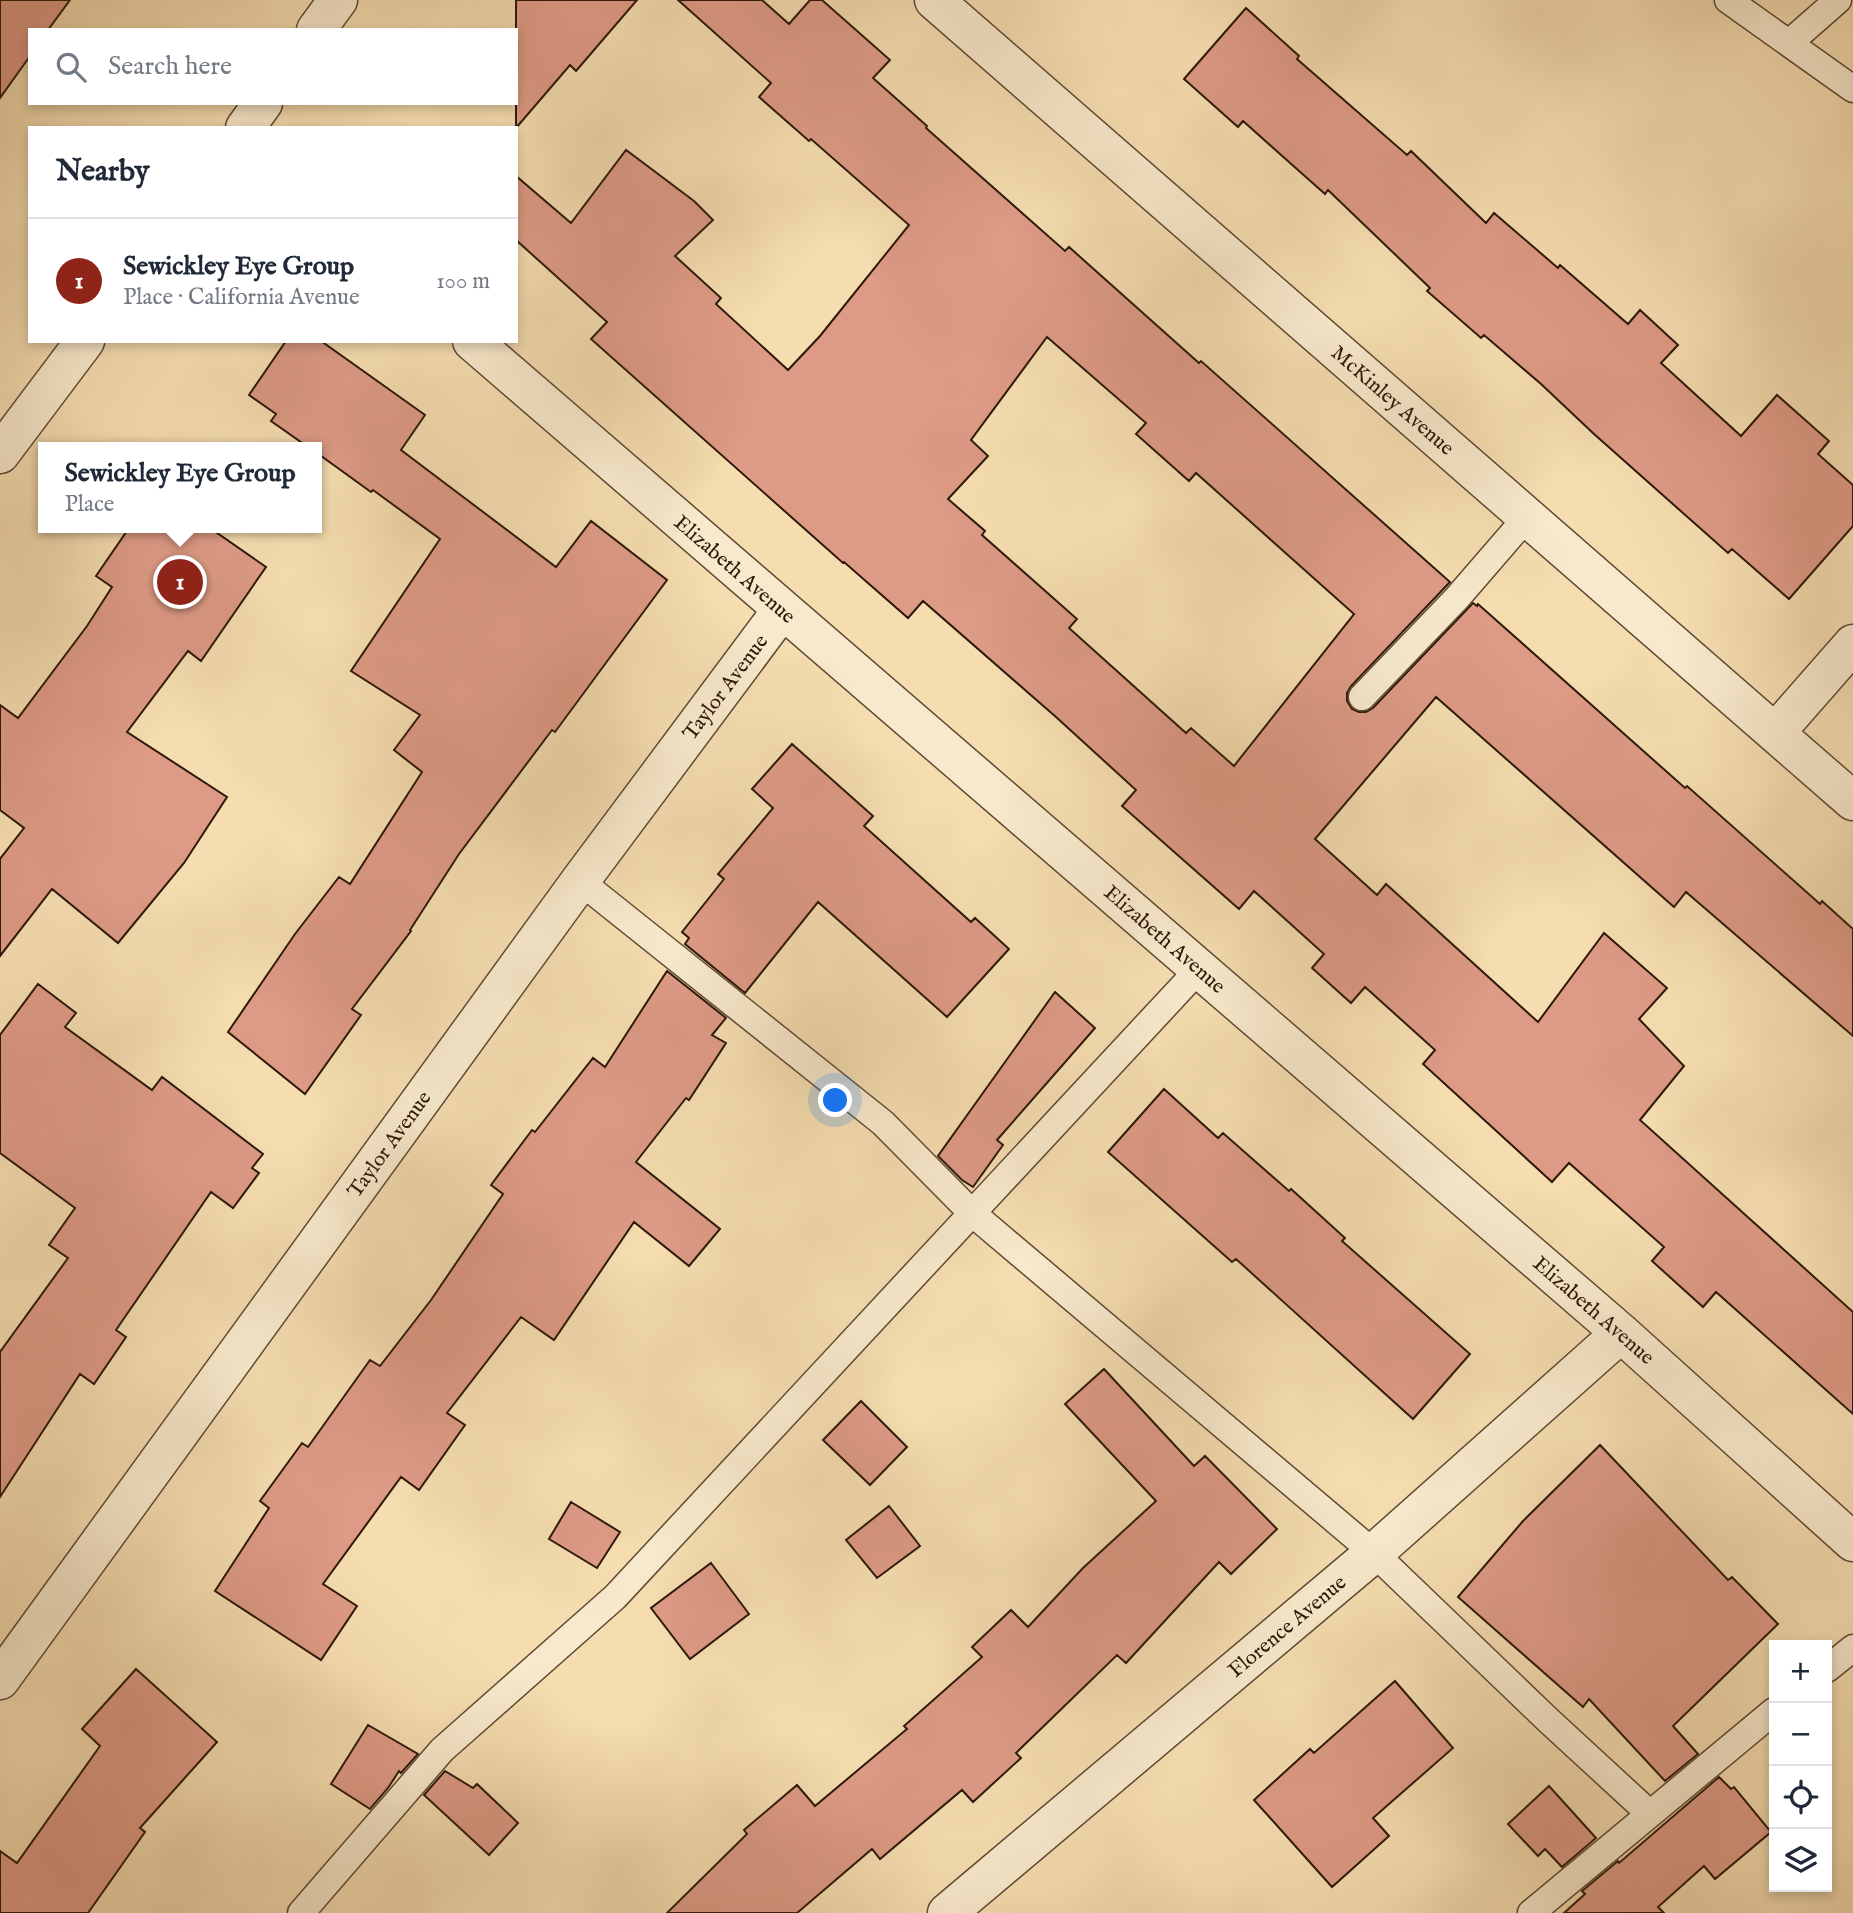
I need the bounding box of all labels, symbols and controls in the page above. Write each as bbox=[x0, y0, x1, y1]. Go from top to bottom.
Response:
search box bbox=[28, 28, 518, 105]
icon: search bbox=[52, 48, 90, 86]
text: Search here bbox=[108, 50, 232, 83]
text: Nearby bbox=[56, 153, 149, 191]
text: Sewickley Eye Group bbox=[123, 250, 354, 283]
text: 1 bbox=[75, 267, 83, 296]
text: 100 m bbox=[436, 267, 490, 296]
text: Place · California Avenue bbox=[123, 283, 360, 312]
street label: McKinley Avenue bbox=[1325, 340, 1460, 462]
popup bbox=[38, 442, 322, 533]
text: Sewickley Eye Group bbox=[64, 457, 296, 490]
text: Place bbox=[64, 490, 114, 519]
street label: Elizabeth Avenue bbox=[668, 510, 801, 631]
pin: 1 bbox=[157, 556, 203, 608]
street label: Taylor Avenue bbox=[677, 629, 775, 746]
street label: Elizabeth Avenue bbox=[1098, 880, 1231, 1001]
your location bbox=[818, 1083, 852, 1117]
street label: Taylor Avenue bbox=[342, 1086, 438, 1204]
street label: Elizabeth Avenue bbox=[1527, 1251, 1660, 1372]
street label: Florence Avenue bbox=[1223, 1570, 1353, 1684]
map controls bbox=[1769, 1640, 1832, 1892]
button: + bbox=[1769, 1640, 1832, 1703]
button: − bbox=[1769, 1703, 1832, 1766]
button: locate bbox=[1769, 1766, 1832, 1829]
button: layers bbox=[1769, 1829, 1832, 1892]

